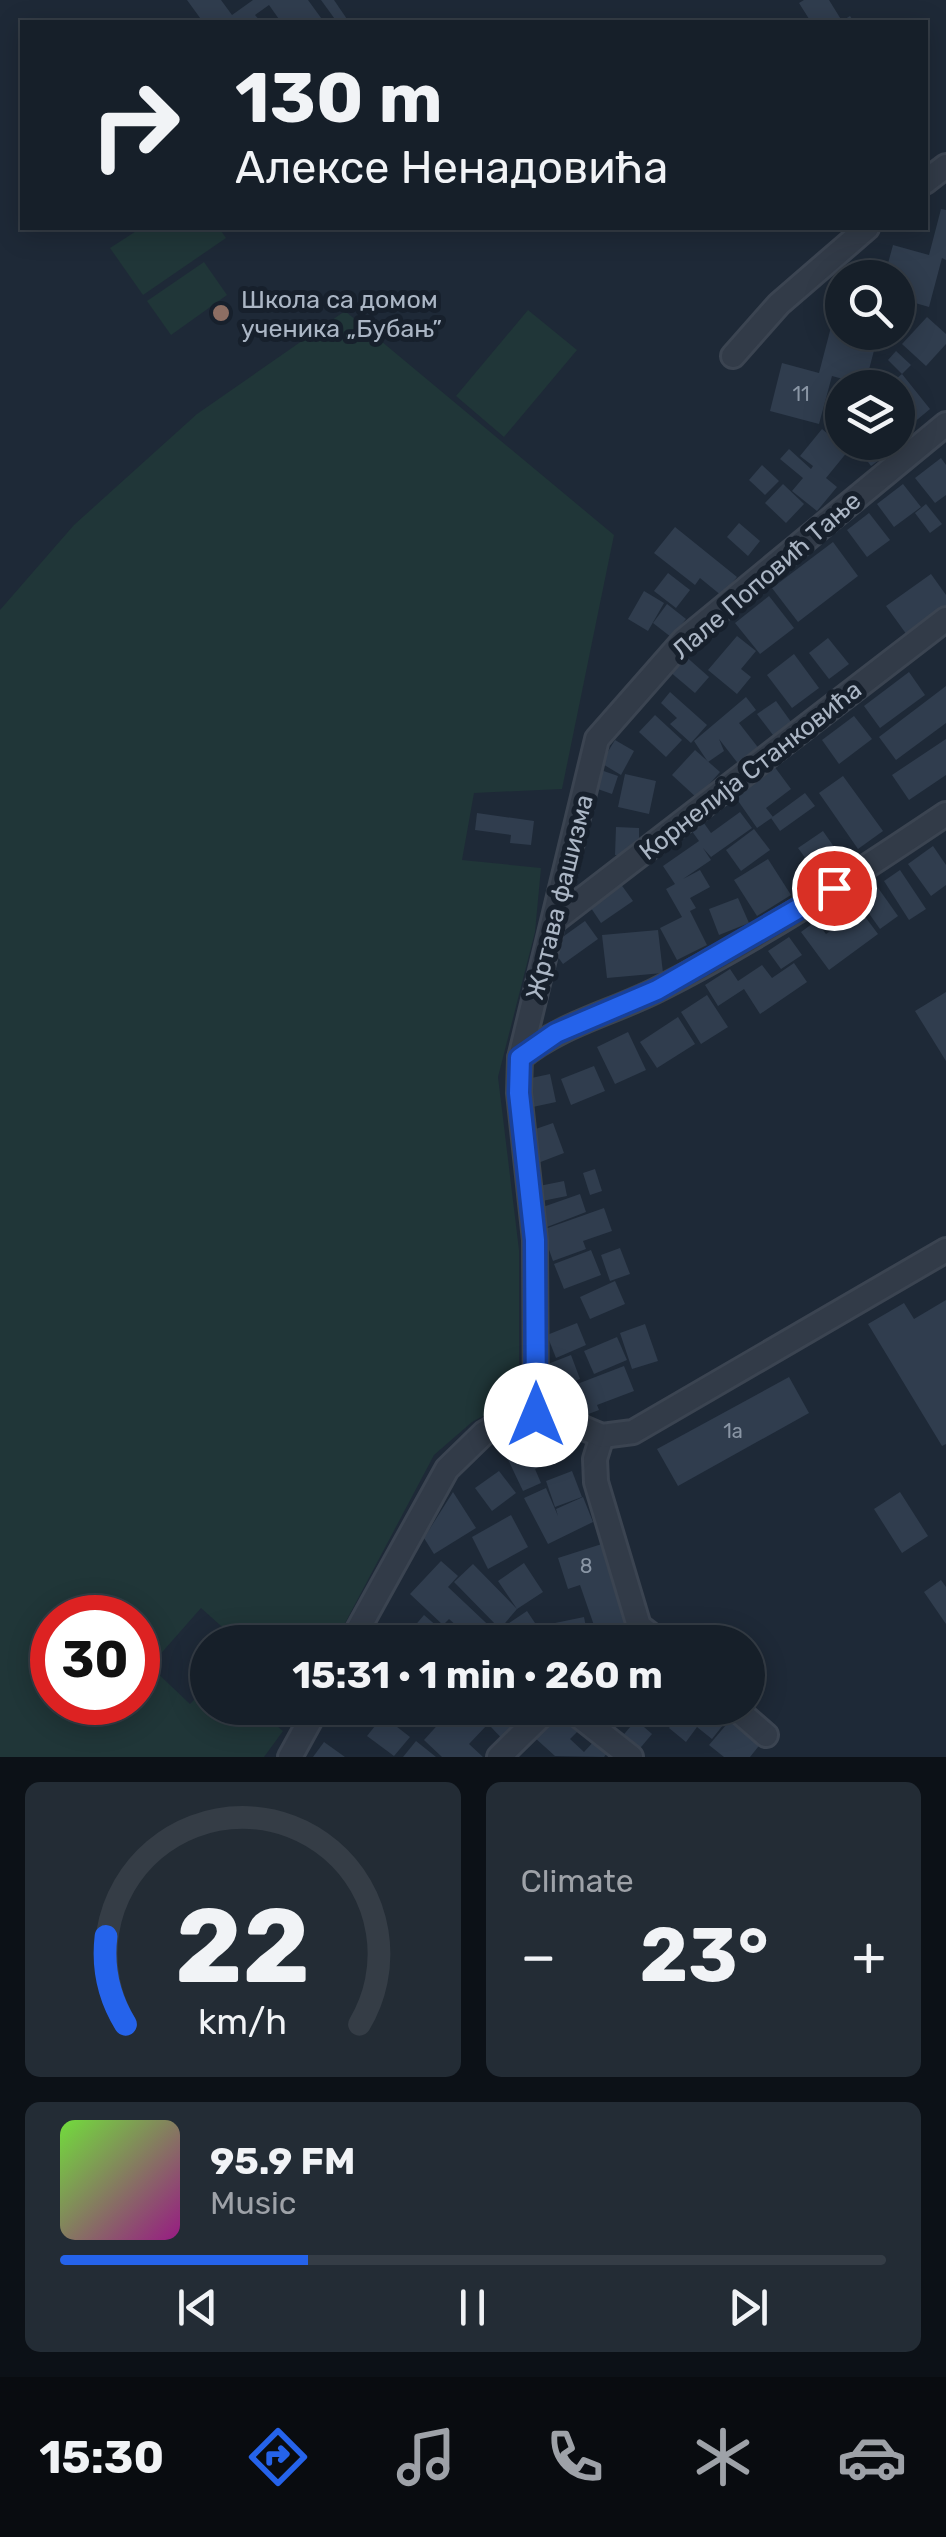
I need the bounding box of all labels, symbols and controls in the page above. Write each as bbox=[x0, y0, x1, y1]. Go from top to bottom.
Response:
text: 130 m bbox=[235, 57, 443, 140]
icon: right bbox=[70, 60, 200, 190]
text: Алексе Ненадовића bbox=[235, 141, 668, 194]
map controls bbox=[825, 260, 915, 460]
button: search bbox=[825, 260, 915, 350]
place label: Школа са домом ученика „Бубањ” bbox=[241, 285, 442, 343]
marker: Школа са домом ученика „Бубањ” bbox=[210, 302, 232, 324]
button: layers bbox=[825, 370, 915, 460]
house number: 11 bbox=[792, 382, 810, 406]
street label: Лале Поповић Тање bbox=[666, 486, 867, 665]
street label: Корнелија Станковића bbox=[634, 675, 867, 866]
street label: Жртава фашизма bbox=[520, 791, 599, 1003]
pin bbox=[792, 846, 877, 931]
icon: arrive bbox=[807, 861, 862, 916]
position arrow bbox=[484, 1363, 588, 1467]
house number: 1a bbox=[723, 1419, 743, 1443]
house number: 8 bbox=[580, 1554, 592, 1578]
speed limit sign: 30 bbox=[30, 1595, 160, 1725]
text: 15:31 · 1 min · 260 m bbox=[292, 1652, 663, 1698]
text: Climate bbox=[521, 1862, 634, 1900]
text: 22 bbox=[175, 1885, 310, 2008]
text: 23° bbox=[639, 1911, 769, 2000]
text: − bbox=[521, 1924, 556, 1989]
text: + bbox=[852, 1924, 886, 1989]
text: km/h bbox=[198, 2001, 287, 2043]
text: 95.9 FM bbox=[210, 2138, 355, 2184]
text: Music bbox=[210, 2184, 296, 2222]
icon: previous bbox=[170, 2280, 225, 2335]
icon: pause bbox=[445, 2280, 500, 2335]
icon: next bbox=[721, 2280, 776, 2335]
icon: directions bbox=[243, 2422, 313, 2492]
icon: music bbox=[391, 2422, 461, 2492]
icon: phone bbox=[540, 2422, 610, 2492]
icon: climate bbox=[688, 2422, 758, 2492]
icon: car bbox=[837, 2422, 907, 2492]
text: 15:30 bbox=[39, 2431, 164, 2484]

